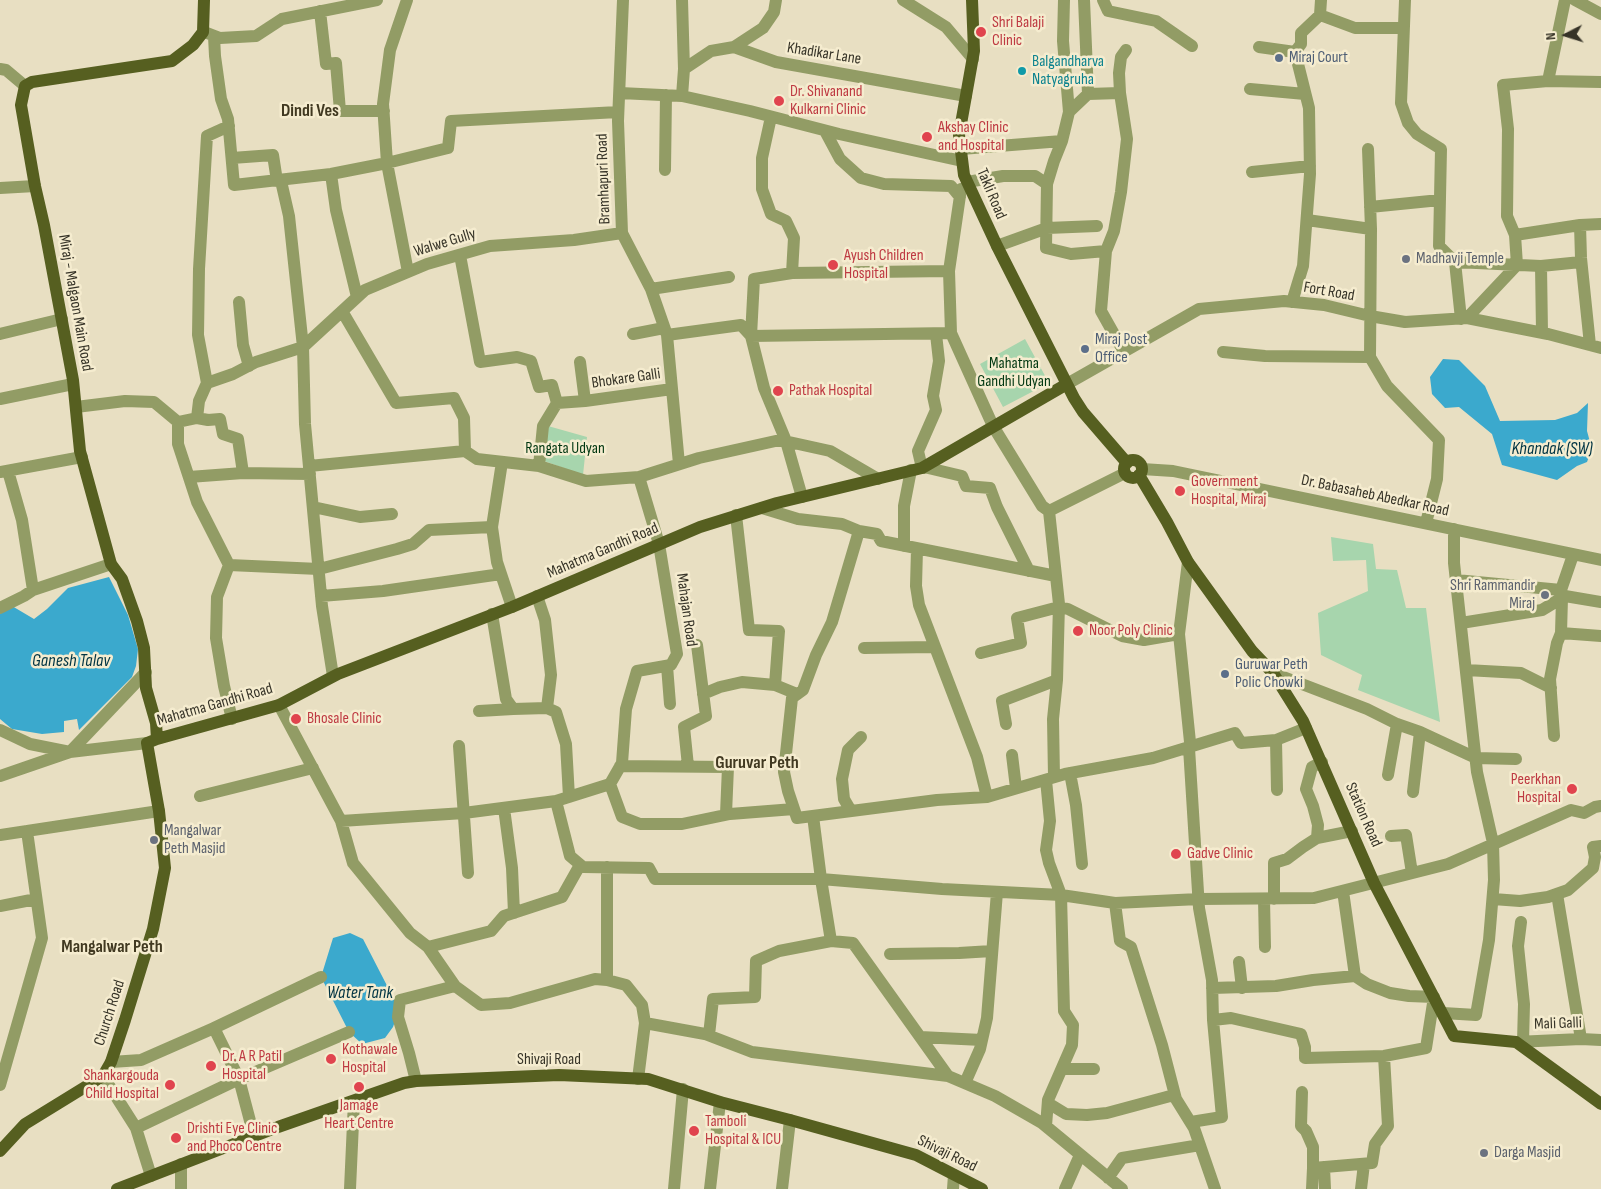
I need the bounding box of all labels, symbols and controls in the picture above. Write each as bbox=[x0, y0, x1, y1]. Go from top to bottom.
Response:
north arrow bbox=[1541, 10, 1591, 60]
place label: Shri Balaji Clinic bbox=[992, 13, 1044, 51]
marker: Shri Balaji Clinic bbox=[974, 25, 988, 39]
text: N bbox=[1542, 32, 1559, 41]
street label: Khadikar Lane bbox=[786, 39, 862, 69]
place label: Miraj Court bbox=[1289, 48, 1348, 68]
place label: Balgandharva Natyagruha bbox=[1032, 52, 1104, 90]
marker: Miraj Court bbox=[1273, 52, 1285, 64]
marker: Balgandharva Natyagruha bbox=[1016, 65, 1028, 77]
place label: Dr. Shivanand Kulkarni Clinic bbox=[790, 82, 866, 120]
marker: Dr. Shivanand Kulkarni Clinic bbox=[772, 94, 786, 108]
district label: Dindi Ves bbox=[281, 100, 339, 122]
place label: Akshay Clinic and Hospital bbox=[938, 118, 1009, 156]
marker: Akshay Clinic and Hospital bbox=[920, 130, 934, 144]
street label: Bramhapuri Road bbox=[593, 133, 615, 225]
street label: Takli Road bbox=[972, 166, 1010, 222]
street label: Walwe Gully bbox=[412, 224, 478, 262]
street label: Miraj - Malgaon Main Road bbox=[54, 233, 96, 373]
place label: Ayush Children Hospital bbox=[844, 246, 924, 284]
place label: Madhavji Temple bbox=[1416, 249, 1504, 269]
marker: Madhavji Temple bbox=[1400, 253, 1412, 265]
marker: Ayush Children Hospital bbox=[826, 258, 840, 272]
street label: Fort Road bbox=[1302, 278, 1356, 306]
place label: Miraj Post Office bbox=[1095, 330, 1147, 368]
marker: Miraj Post Office bbox=[1079, 343, 1091, 355]
park label: Mahatma Gandhi Udyan bbox=[977, 354, 1051, 392]
street label: Bhokare Galli bbox=[590, 365, 662, 393]
place label: Pathak Hospital bbox=[789, 381, 872, 401]
marker: Pathak Hospital bbox=[771, 384, 785, 398]
water label: Khandak (SW) bbox=[1511, 438, 1593, 460]
park label: Rangata Udyan bbox=[525, 439, 605, 459]
street label: Dr. Babasaheb Abedkar Road bbox=[1299, 471, 1451, 521]
place label: Government Hospital, Miraj bbox=[1191, 472, 1266, 510]
marker: Government Hospital, Miraj bbox=[1173, 484, 1187, 498]
street label: Mahatma Gandhi Road bbox=[544, 519, 662, 583]
street label: Mahajan Road bbox=[671, 572, 701, 648]
place label: Shri Rammandir Miraj bbox=[1450, 576, 1535, 614]
marker: Shri Rammandir Miraj bbox=[1539, 589, 1551, 601]
place label: Noor Poly Clinic bbox=[1089, 621, 1173, 641]
marker: Noor Poly Clinic bbox=[1071, 624, 1085, 638]
water label: Ganesh Talav bbox=[32, 650, 110, 672]
place label: Guruwar Peth Polic Chowki bbox=[1235, 655, 1308, 693]
marker: Guruwar Peth Polic Chowki bbox=[1219, 668, 1231, 680]
street label: Mahatma Gandhi Road bbox=[155, 679, 275, 731]
place label: Bhosale Clinic bbox=[307, 709, 382, 729]
marker: Bhosale Clinic bbox=[289, 712, 303, 726]
district label: Guruvar Peth bbox=[715, 752, 799, 774]
place label: Peerkhan Hospital bbox=[1511, 770, 1561, 808]
street label: Station Road bbox=[1340, 780, 1386, 850]
marker: Peerkhan Hospital bbox=[1565, 782, 1579, 796]
place label: Mangalwar Peth Masjid bbox=[164, 821, 225, 859]
marker: Mangalwar Peth Masjid bbox=[148, 834, 160, 846]
place label: Gadve Clinic bbox=[1187, 844, 1253, 864]
marker: Gadve Clinic bbox=[1169, 847, 1183, 861]
district label: Mangalwar Peth bbox=[61, 936, 163, 958]
street label: Church Road bbox=[90, 978, 130, 1048]
water label: Water Tank bbox=[327, 982, 393, 1004]
street label: Mali Galli bbox=[1534, 1014, 1582, 1034]
place label: Kothawale Hospital bbox=[342, 1040, 398, 1078]
place label: Dr. A R Patil Hospital bbox=[222, 1047, 282, 1085]
street label: Shivaji Road bbox=[517, 1050, 581, 1070]
marker: Kothawale Hospital bbox=[324, 1052, 338, 1066]
marker: Dr. A R Patil Hospital bbox=[204, 1059, 218, 1073]
place label: Shankargouda Child Hospital bbox=[83, 1066, 159, 1104]
marker: Shankargouda Child Hospital bbox=[163, 1078, 177, 1092]
marker: Jamage Heart Centre bbox=[352, 1080, 366, 1094]
place label: Jamage Heart Centre bbox=[324, 1096, 394, 1134]
place label: Tamboli Hospital & ICU bbox=[705, 1112, 781, 1150]
place label: Drishti Eye Clinic and Phoco Centre bbox=[187, 1119, 282, 1157]
marker: Tamboli Hospital & ICU bbox=[687, 1124, 701, 1138]
marker: Drishti Eye Clinic and Phoco Centre bbox=[169, 1131, 183, 1145]
street label: Shivaji Road bbox=[914, 1131, 980, 1177]
place label: Darga Masjid bbox=[1494, 1143, 1561, 1163]
marker: Darga Masjid bbox=[1478, 1147, 1490, 1159]

